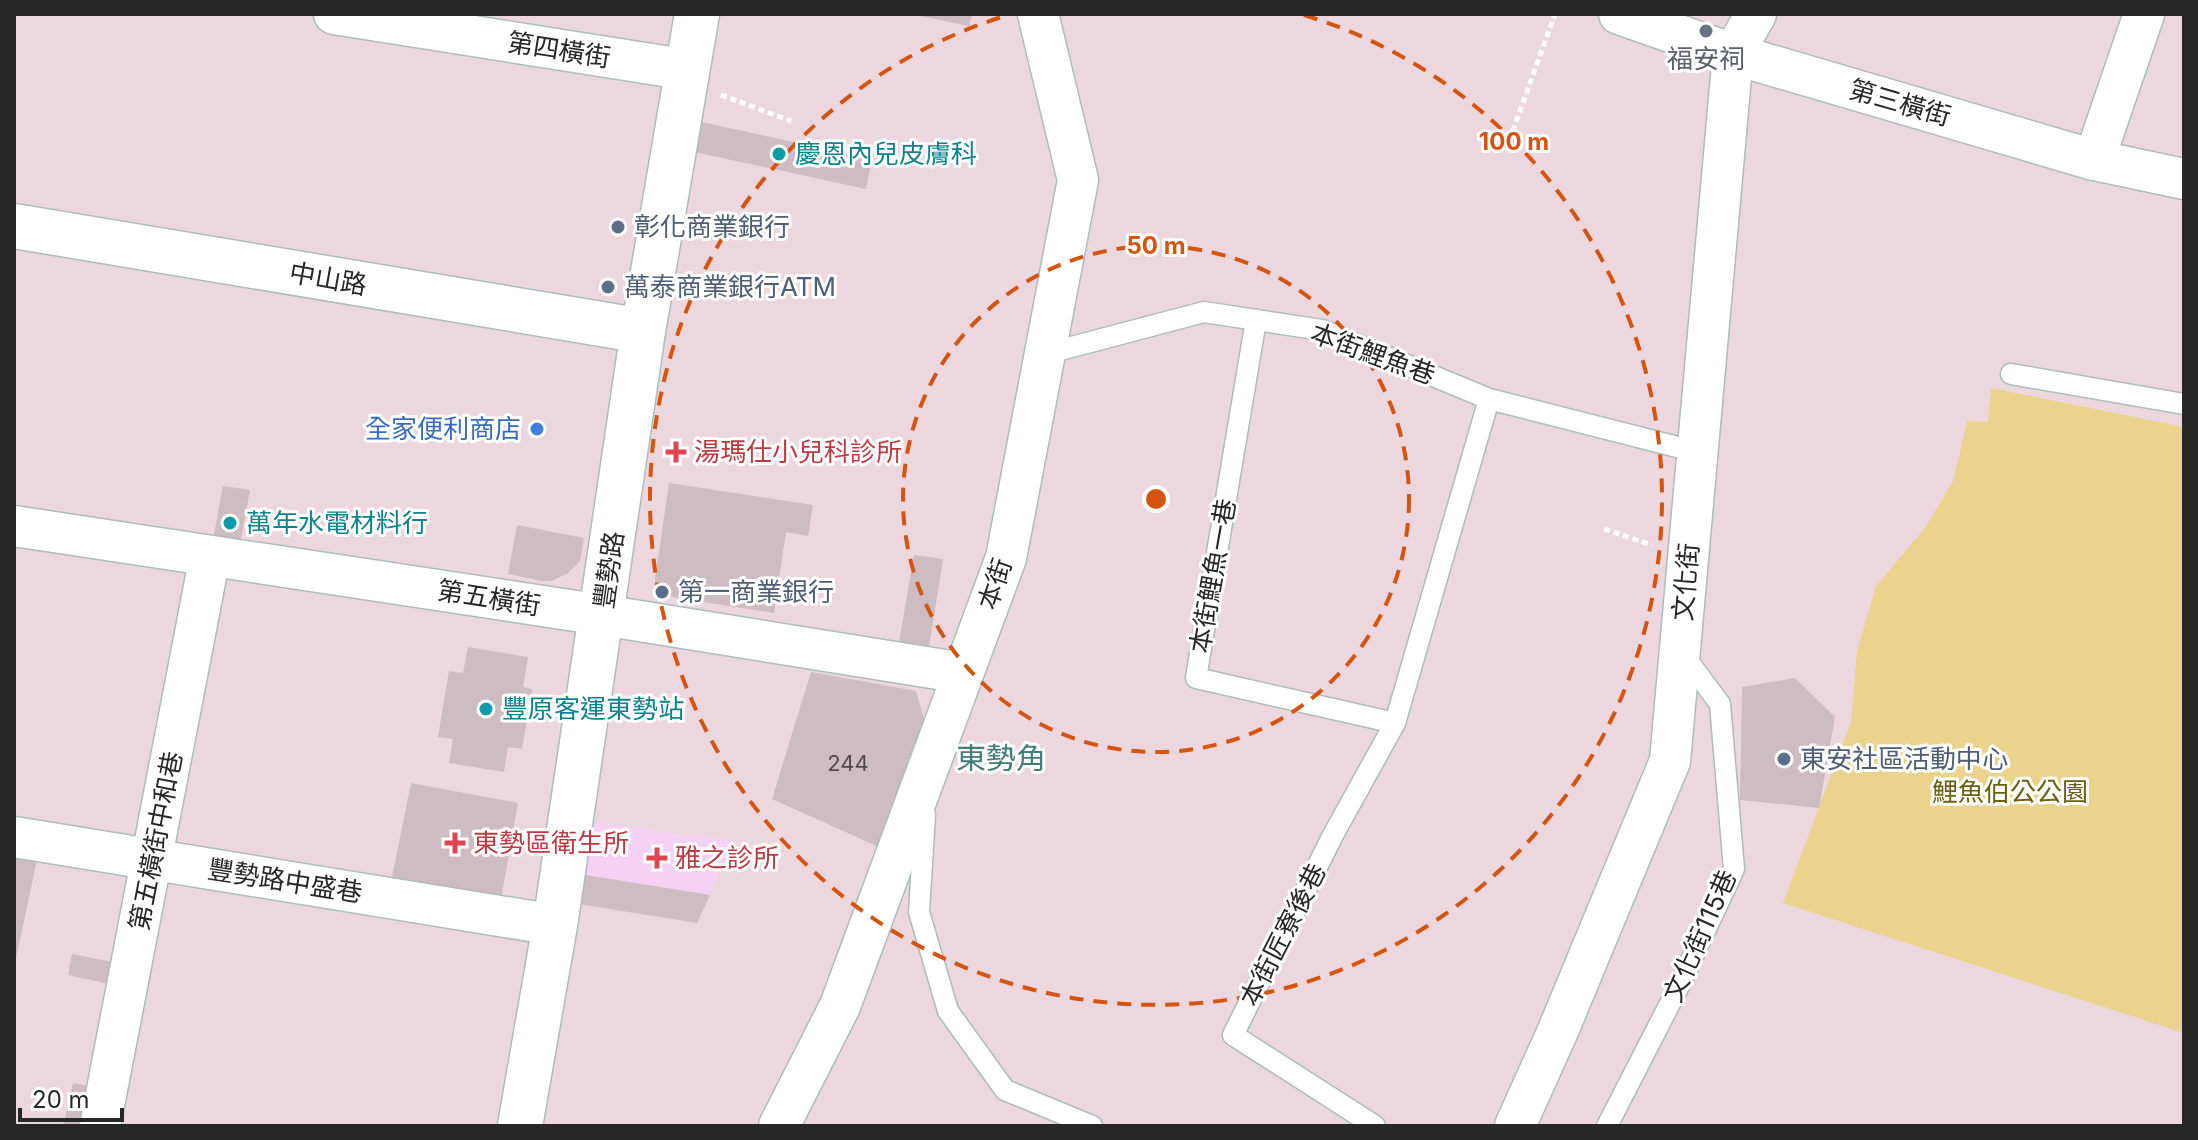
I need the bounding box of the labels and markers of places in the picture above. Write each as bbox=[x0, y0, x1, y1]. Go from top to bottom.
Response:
marker: 福安祠 bbox=[1697, 22, 1715, 40]
place label: 福安祠 bbox=[1667, 43, 1745, 74]
place label: 慶恩內兒皮膚科 bbox=[795, 138, 977, 169]
marker: 慶恩內兒皮膚科 bbox=[770, 145, 788, 163]
place label: 彰化商業銀行 bbox=[634, 211, 790, 242]
marker: 彰化商業銀行 bbox=[609, 218, 627, 236]
place label: 萬泰商業銀行ATM bbox=[624, 271, 836, 302]
marker: 萬泰商業銀行ATM bbox=[599, 278, 617, 296]
place label: 全家便利商店 bbox=[365, 413, 521, 444]
marker: 全家便利商店 bbox=[528, 420, 546, 438]
place label: 湯瑪仕小兒科診所 bbox=[694, 436, 902, 467]
marker: 湯瑪仕小兒科診所 bbox=[665, 441, 687, 463]
centre of rings bbox=[1142, 485, 1170, 513]
place label: 萬年水電材料行 bbox=[246, 507, 428, 538]
marker: 萬年水電材料行 bbox=[221, 514, 239, 532]
place label: 第一商業銀行 bbox=[678, 576, 834, 607]
marker: 第一商業銀行 bbox=[653, 583, 671, 601]
place label: 豐原客運東勢站 bbox=[502, 693, 684, 724]
marker: 豐原客運東勢站 bbox=[477, 700, 495, 718]
place label: 東安社區活動中心 bbox=[1800, 743, 2008, 774]
marker: 東安社區活動中心 bbox=[1775, 750, 1793, 768]
place label: 東勢區衛生所 bbox=[473, 827, 629, 858]
marker: 東勢區衛生所 bbox=[444, 832, 466, 854]
place label: 雅之診所 bbox=[675, 842, 779, 873]
marker: 雅之診所 bbox=[646, 847, 668, 869]

